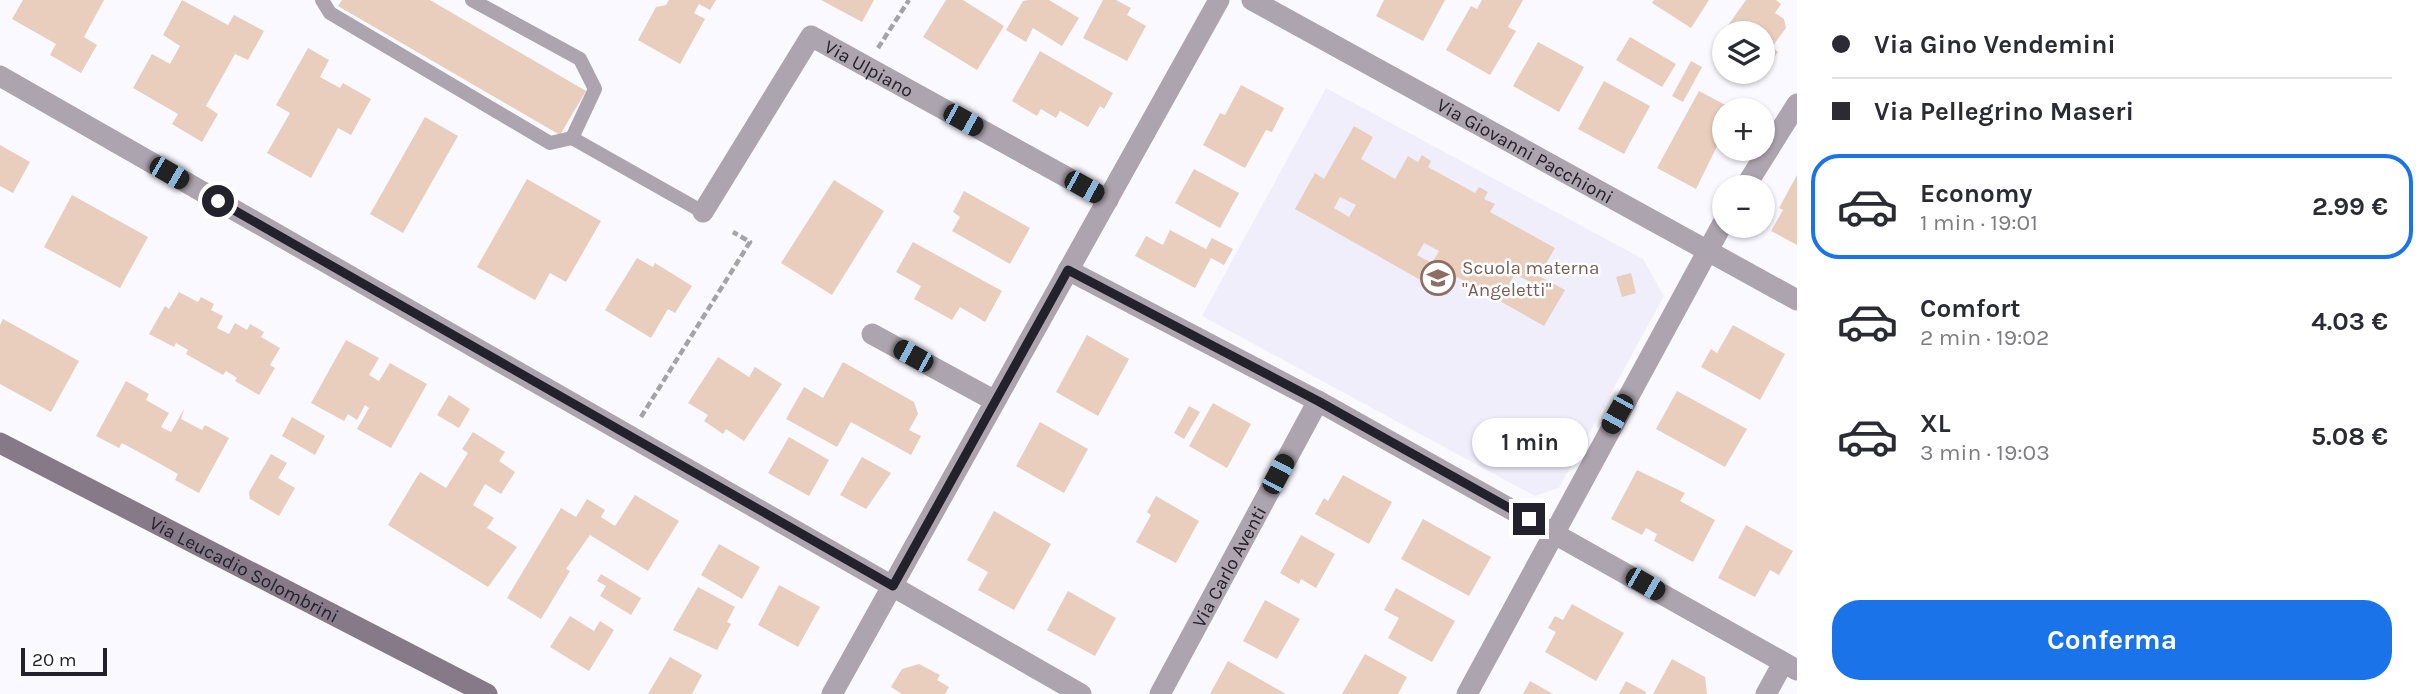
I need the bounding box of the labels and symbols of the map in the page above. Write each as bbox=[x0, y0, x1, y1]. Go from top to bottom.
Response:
street label: Via Ulpiano bbox=[820, 36, 917, 102]
street label: Via Giovanni Pacchioni bbox=[1433, 94, 1617, 209]
car bbox=[940, 101, 987, 139]
car bbox=[146, 153, 193, 193]
car bbox=[1061, 168, 1108, 206]
route start bbox=[202, 185, 234, 217]
place label: Scuola materna "Angeletti" bbox=[1462, 257, 1599, 301]
school or university icon: Scuola materna "Angeletti" bbox=[1419, 259, 1457, 297]
car bbox=[890, 337, 937, 375]
car bbox=[1598, 391, 1637, 437]
callout: 1 min bbox=[1471, 418, 1587, 466]
car bbox=[1259, 451, 1298, 497]
street label: Via Carlo Aventi bbox=[1188, 502, 1271, 631]
route end bbox=[1513, 503, 1545, 535]
street label: Via Leucadio Solombrini bbox=[146, 512, 342, 628]
car bbox=[1622, 564, 1669, 604]
scale bar bbox=[21, 645, 107, 677]

